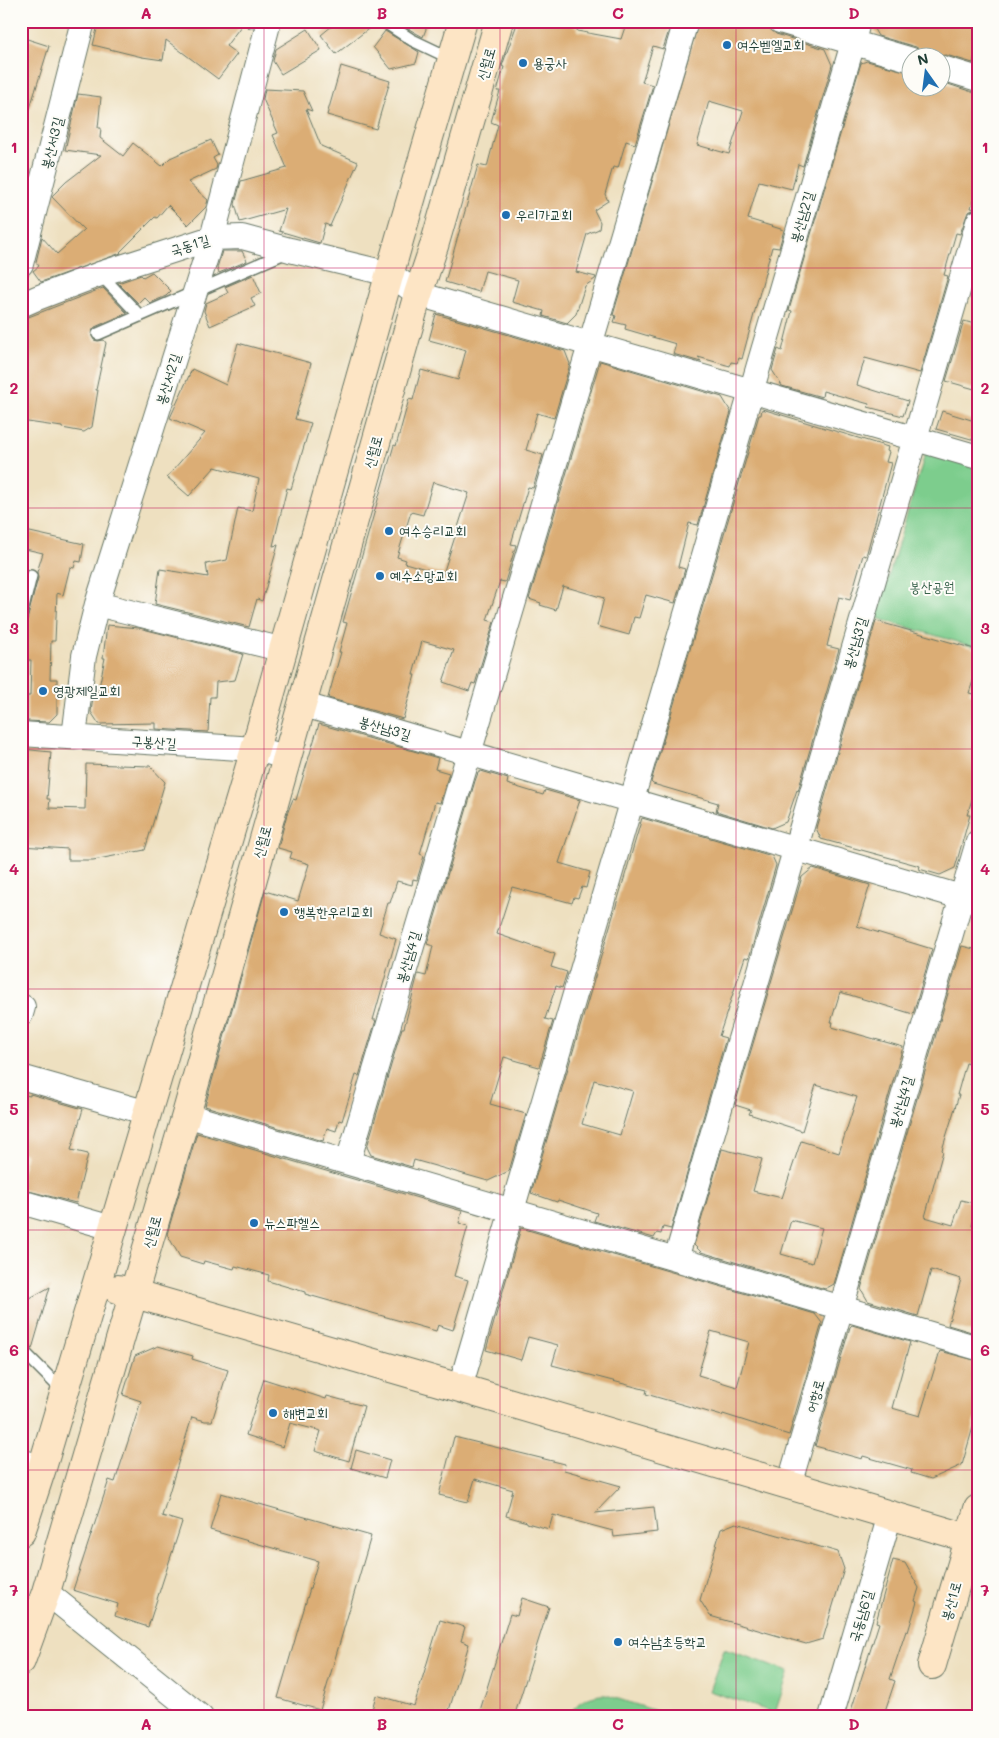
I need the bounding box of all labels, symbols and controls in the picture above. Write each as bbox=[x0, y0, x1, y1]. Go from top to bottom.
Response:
text: A bbox=[140, 2, 152, 23]
text: B bbox=[377, 2, 387, 23]
text: C bbox=[612, 2, 624, 23]
text: D bbox=[848, 2, 860, 23]
place label: 여수벧엘교회 bbox=[737, 35, 805, 54]
marker: 여수벧엘교회 bbox=[721, 39, 733, 51]
street label: 신월로 bbox=[472, 45, 499, 83]
north arrow bbox=[902, 48, 952, 98]
text: N bbox=[915, 48, 930, 69]
place label: 용궁사 bbox=[533, 53, 568, 72]
marker: 용궁사 bbox=[517, 57, 529, 69]
street label: 봉산서3길 bbox=[36, 114, 67, 171]
text: 1 bbox=[10, 136, 18, 157]
text: 1 bbox=[981, 136, 989, 157]
street label: 봉산남2길 bbox=[785, 188, 818, 245]
place label: 우리가교회 bbox=[516, 205, 572, 224]
marker: 우리가교회 bbox=[500, 209, 512, 221]
street label: 국동1길 bbox=[168, 229, 212, 259]
street label: 봉산서2길 bbox=[151, 350, 185, 407]
text: 2 bbox=[10, 377, 19, 398]
text: 2 bbox=[981, 377, 990, 398]
street label: 신월로 bbox=[359, 433, 386, 471]
place label: 여수승리교회 bbox=[399, 521, 467, 540]
marker: 여수승리교회 bbox=[383, 525, 395, 537]
place label: 예수소망교회 bbox=[390, 566, 458, 585]
marker: 예수소망교회 bbox=[374, 570, 386, 582]
park label: 봉산공원 bbox=[909, 577, 955, 596]
street label: 봉산남3길 bbox=[838, 614, 871, 671]
text: 3 bbox=[9, 617, 19, 638]
text: 3 bbox=[980, 617, 990, 638]
place label: 영광제일교회 bbox=[53, 681, 121, 700]
marker: 영광제일교회 bbox=[37, 685, 49, 697]
street label: 봉산남3길 bbox=[357, 711, 414, 744]
street label: 구봉산길 bbox=[131, 730, 178, 753]
street label: 신월로 bbox=[248, 823, 275, 861]
text: 4 bbox=[9, 858, 19, 879]
text: 4 bbox=[980, 858, 990, 879]
place label: 행복한우리교회 bbox=[294, 902, 373, 921]
marker: 행복한우리교회 bbox=[278, 906, 290, 918]
street label: 봉산남4길 bbox=[391, 928, 424, 985]
street label: 봉산남4길 bbox=[884, 1073, 917, 1130]
text: 5 bbox=[9, 1098, 19, 1119]
text: 5 bbox=[980, 1098, 990, 1119]
street label: 신월로 bbox=[138, 1213, 165, 1251]
place label: 뉴스파헬스 bbox=[264, 1213, 320, 1232]
marker: 뉴스파헬스 bbox=[248, 1217, 260, 1229]
text: 6 bbox=[9, 1339, 19, 1360]
text: 6 bbox=[980, 1339, 990, 1360]
street label: 어항로 bbox=[801, 1377, 828, 1415]
place label: 해변교회 bbox=[283, 1403, 328, 1422]
marker: 해변교회 bbox=[267, 1407, 279, 1419]
text: 7 bbox=[10, 1579, 19, 1600]
street label: 봉산1로 bbox=[936, 1579, 965, 1623]
text: 7 bbox=[981, 1579, 990, 1600]
street label: 국동남6길 bbox=[844, 1587, 877, 1644]
place label: 여수남초등학교 bbox=[628, 1632, 707, 1651]
marker: 여수남초등학교 bbox=[612, 1636, 624, 1648]
text: A bbox=[140, 1713, 152, 1734]
text: B bbox=[377, 1713, 387, 1734]
text: C bbox=[612, 1713, 624, 1734]
text: D bbox=[848, 1713, 860, 1734]

